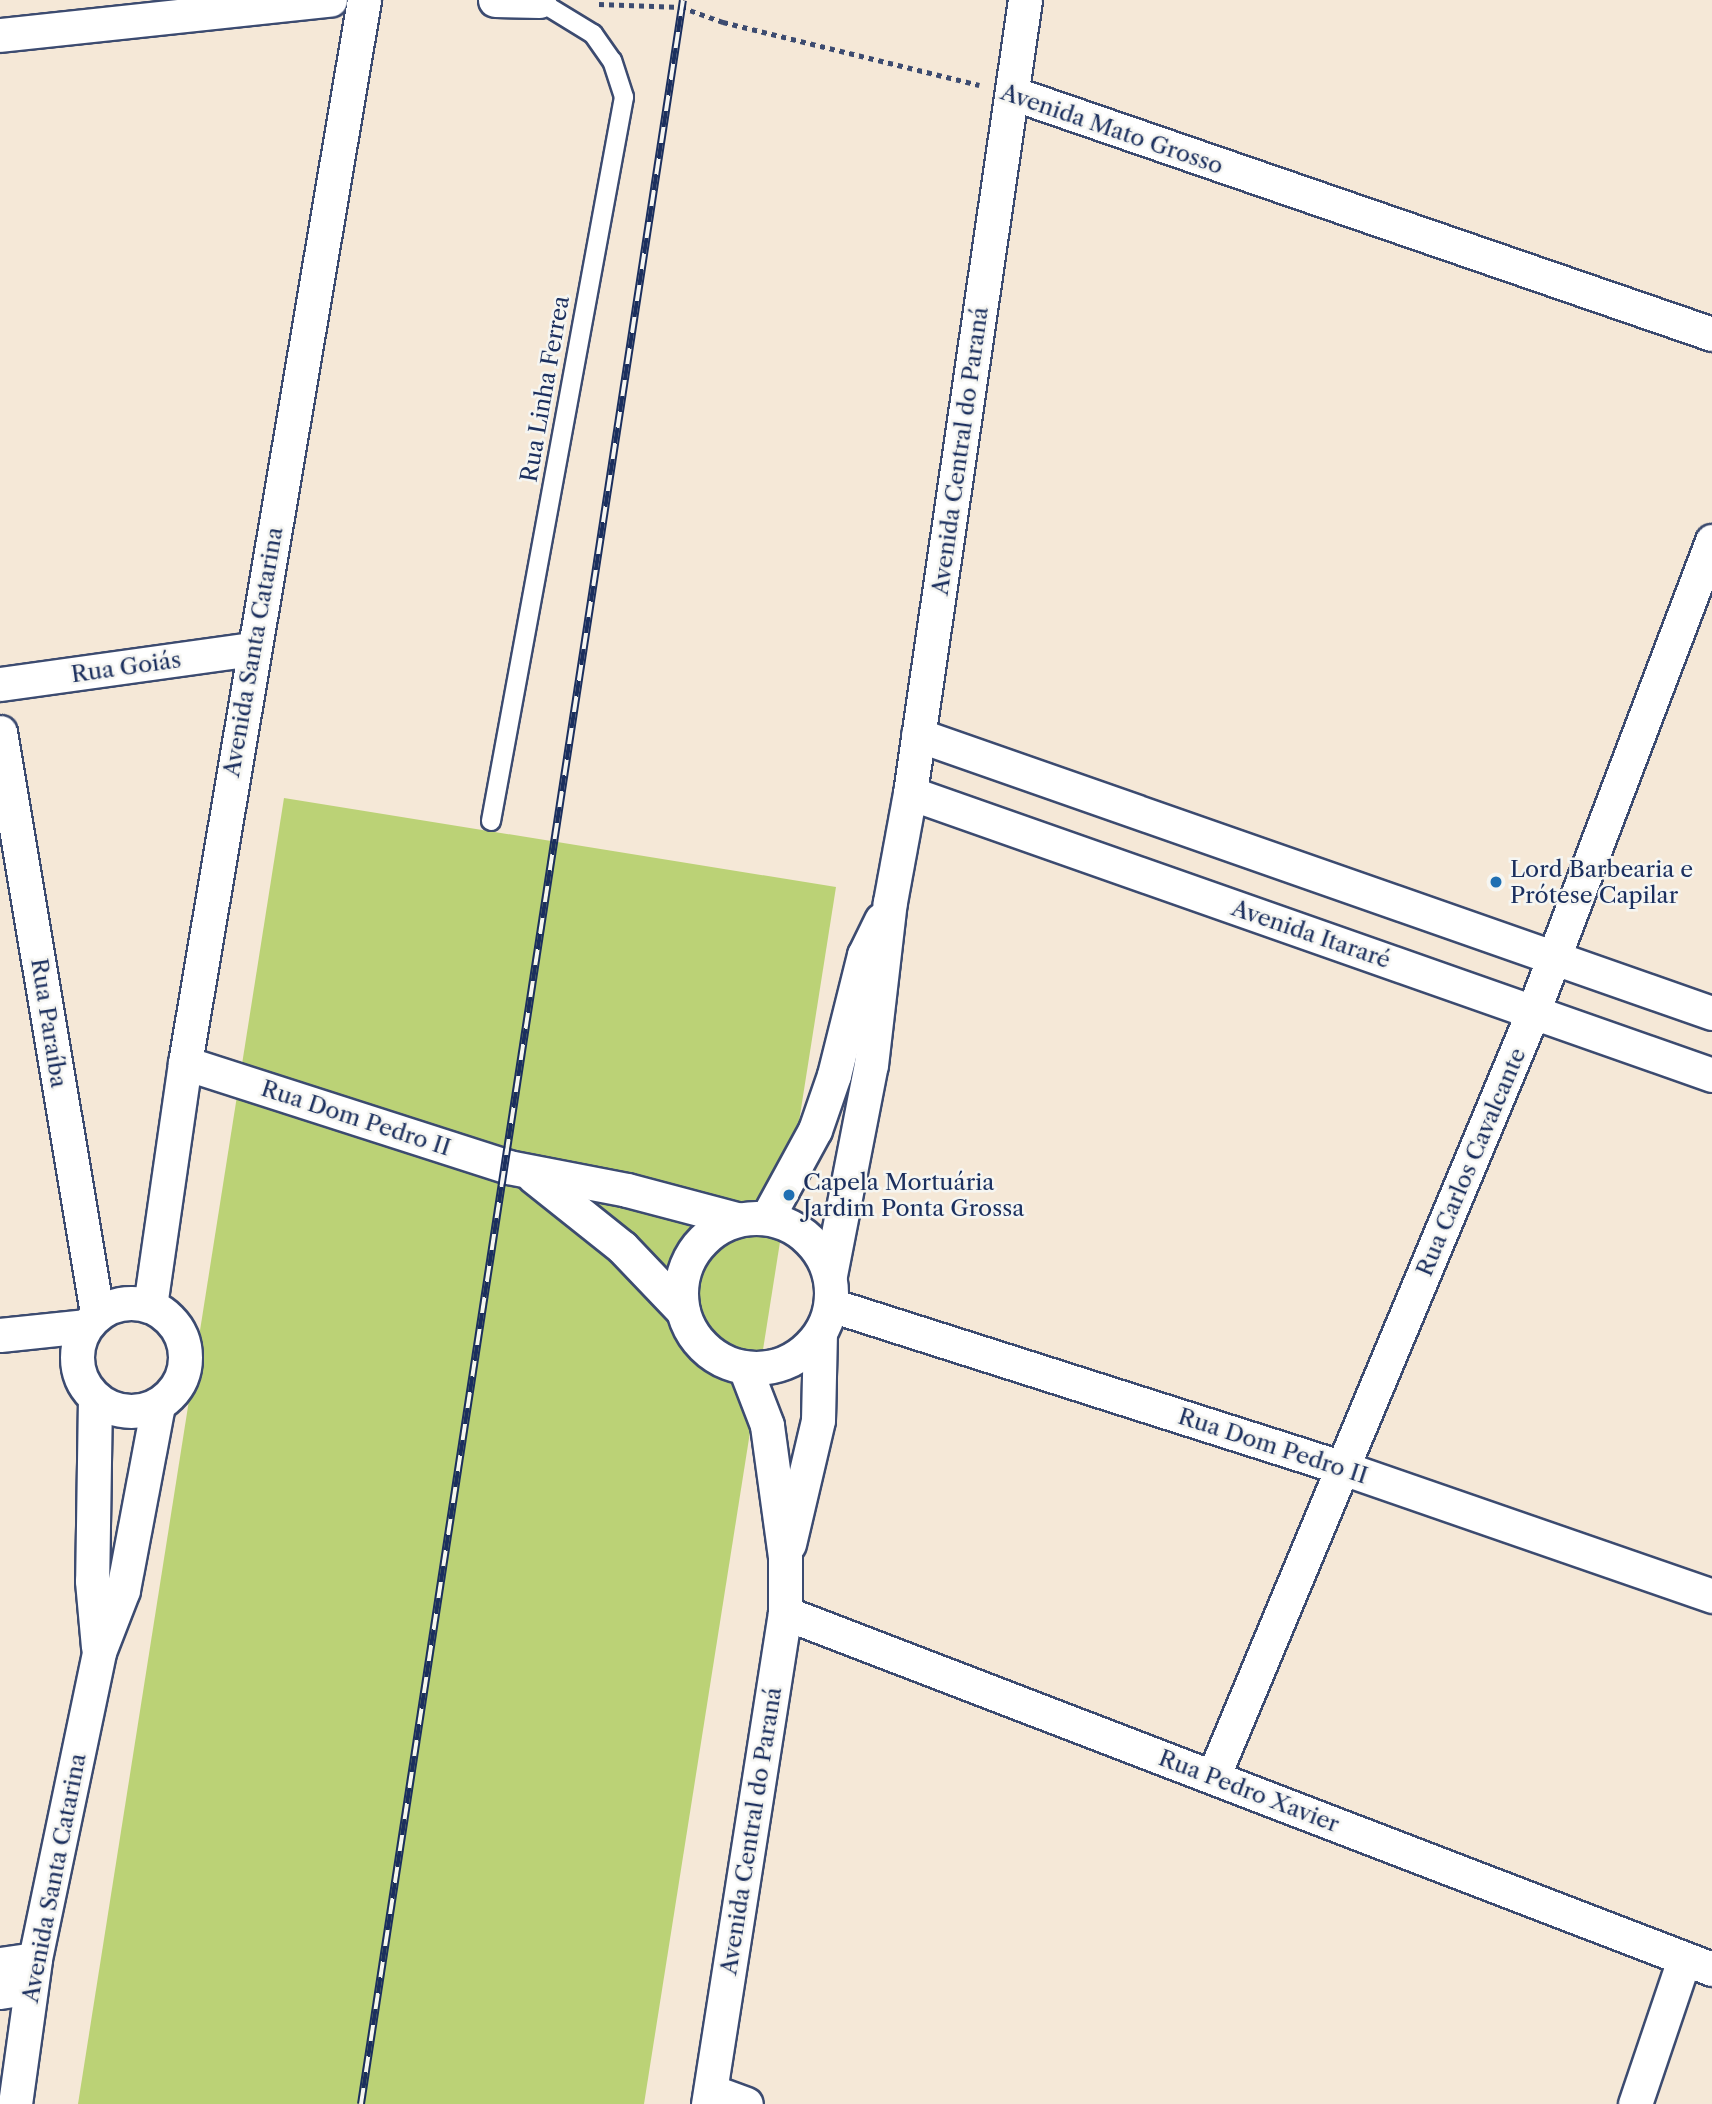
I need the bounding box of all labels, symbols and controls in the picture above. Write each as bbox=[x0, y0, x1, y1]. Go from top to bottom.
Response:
street label: Avenida Mato Grosso bbox=[997, 78, 1227, 180]
street label: Rua Linha Ferrea bbox=[515, 293, 575, 485]
street label: Avenida Central do Paraná bbox=[926, 305, 994, 597]
street label: Avenida Santa Catarina bbox=[217, 525, 289, 779]
street label: Rua Goiás bbox=[69, 646, 183, 688]
place label: Lord Barbearia e Prótese Capilar bbox=[1510, 855, 1693, 909]
marker: Lord Barbearia e Prótese Capilar bbox=[1488, 874, 1504, 890]
street label: Avenida Itararé bbox=[1228, 894, 1394, 974]
street label: Rua Paraíba bbox=[25, 956, 73, 1090]
street label: Rua Carlos Cavalcante bbox=[1410, 1044, 1532, 1280]
street label: Rua Dom Pedro II bbox=[258, 1074, 454, 1162]
place label: Capela Mortuária Jardim Ponta Grossa bbox=[803, 1168, 1025, 1222]
marker: Capela Mortuária Jardim Ponta Grossa bbox=[781, 1187, 797, 1203]
street label: Rua Dom Pedro II bbox=[1175, 1402, 1371, 1490]
street label: Avenida Central do Paraná bbox=[715, 1685, 787, 1977]
street label: Rua Pedro Xavier bbox=[1154, 1744, 1344, 1838]
street label: Avenida Santa Catarina bbox=[16, 1751, 92, 2005]

